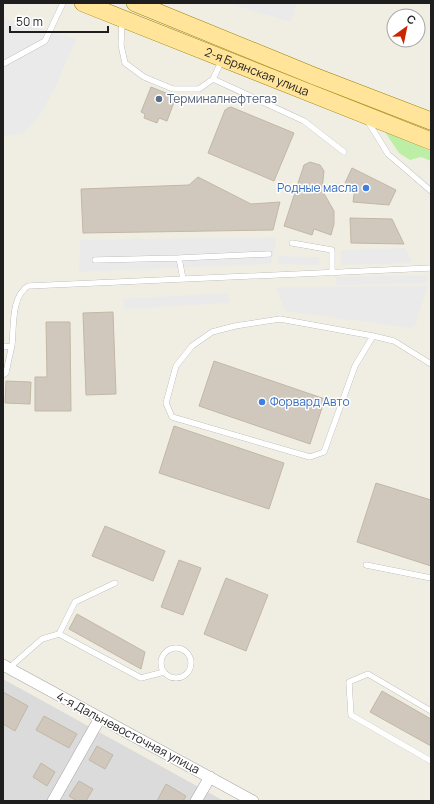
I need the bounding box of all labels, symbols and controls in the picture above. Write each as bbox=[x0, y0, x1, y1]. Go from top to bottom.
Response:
scale bar bbox=[10, 8, 108, 34]
north arrow bbox=[386, 8, 426, 48]
text: С bbox=[404, 11, 419, 28]
text: 50 m bbox=[16, 13, 43, 30]
street label: 2-я Брянская улица bbox=[202, 43, 312, 100]
place label: Терминалнефтегаз bbox=[167, 90, 277, 107]
marker: Терминалнефтегаз bbox=[154, 94, 164, 104]
place label: Родные масла bbox=[277, 179, 358, 196]
marker: Родные масла bbox=[361, 183, 371, 193]
place label: Форвард Авто bbox=[270, 393, 350, 410]
marker: Форвард Авто bbox=[257, 397, 267, 407]
street label: 4-я Дальневосточная улица bbox=[54, 687, 203, 778]

